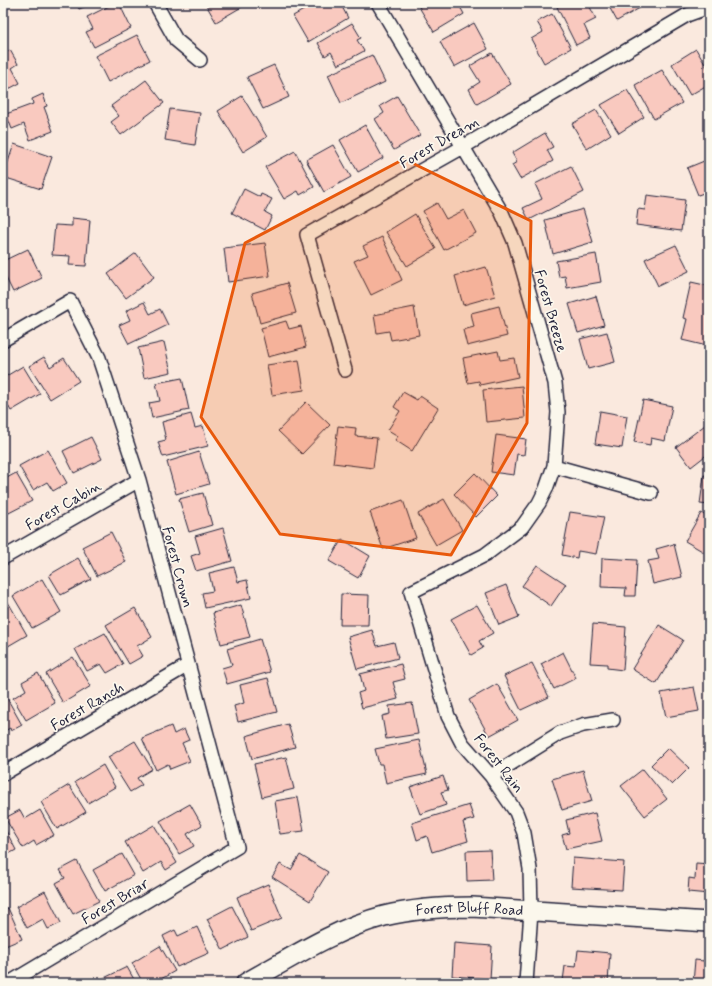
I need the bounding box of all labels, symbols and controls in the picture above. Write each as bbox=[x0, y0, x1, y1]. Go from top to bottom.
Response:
street label: Forest Dream bbox=[396, 112, 483, 174]
street label: Forest Breeze bbox=[529, 267, 571, 355]
street label: Forest Cabin bbox=[22, 476, 105, 536]
street label: Forest Crown bbox=[157, 524, 197, 610]
street label: Forest Ranch bbox=[47, 678, 128, 736]
street label: Forest Rain bbox=[469, 730, 528, 797]
street label: Forest Briar bbox=[78, 874, 153, 930]
street label: Forest Bluff Road bbox=[415, 898, 524, 921]

